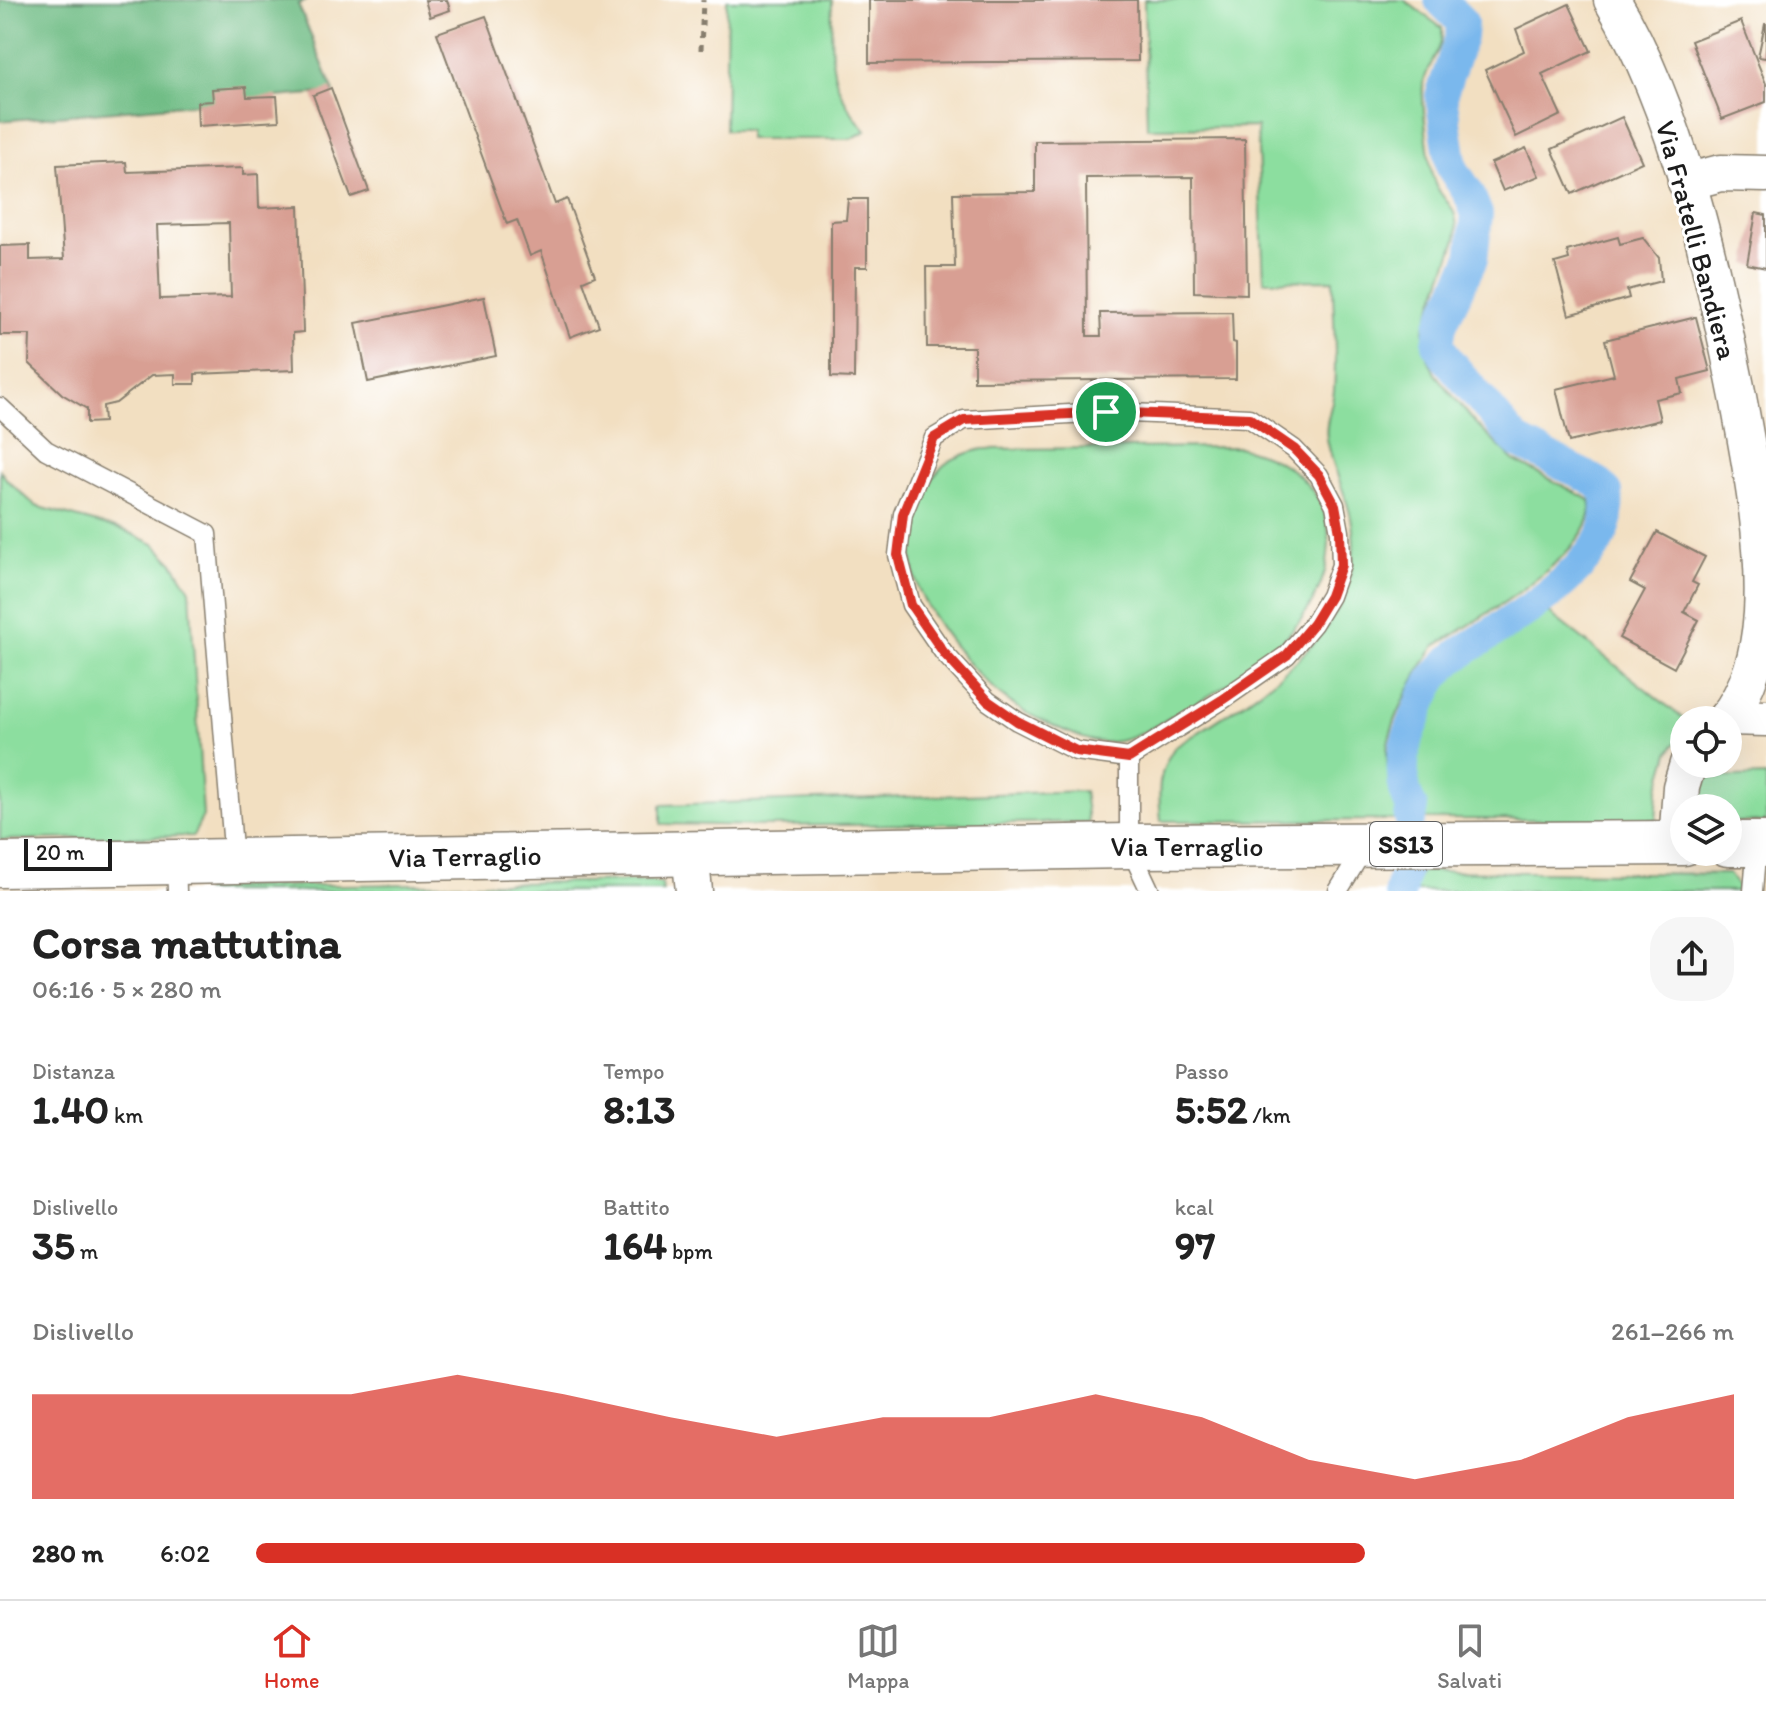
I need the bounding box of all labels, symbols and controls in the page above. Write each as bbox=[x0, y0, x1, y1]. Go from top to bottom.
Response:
street label: Via Fratelli Bandiera bbox=[1649, 117, 1745, 364]
pin bbox=[1072, 378, 1140, 446]
icon: arrive bbox=[1084, 390, 1128, 434]
map controls bbox=[1670, 706, 1742, 866]
button: locate bbox=[1670, 706, 1742, 778]
button: layers bbox=[1670, 794, 1742, 866]
road number: SS13 bbox=[1370, 822, 1442, 866]
street label: Via Terraglio bbox=[1111, 829, 1263, 863]
scale bar bbox=[24, 835, 112, 871]
street label: Via Terraglio bbox=[388, 838, 542, 874]
text: 20 m bbox=[36, 839, 85, 866]
text: Corsa mattutina bbox=[32, 916, 341, 969]
button: share bbox=[1650, 917, 1734, 1001]
text: 06:16 · 5 × 280 m bbox=[32, 973, 222, 1005]
text: Distanza bbox=[32, 1058, 115, 1085]
text: Tempo bbox=[603, 1058, 665, 1085]
text: Passo bbox=[1175, 1058, 1229, 1085]
text: 1.40 bbox=[32, 1085, 109, 1133]
text: 8:13 bbox=[603, 1085, 675, 1133]
text: 5:52 bbox=[1175, 1085, 1248, 1133]
text: km bbox=[109, 1102, 143, 1129]
text: /km bbox=[1248, 1102, 1291, 1129]
text: Dislivello bbox=[32, 1194, 118, 1221]
text: Battito bbox=[603, 1194, 670, 1221]
text: kcal bbox=[1175, 1194, 1214, 1221]
text: 35 bbox=[32, 1221, 75, 1269]
text: 164 bbox=[603, 1221, 667, 1269]
text: 97 bbox=[1175, 1221, 1215, 1269]
text: m bbox=[75, 1238, 98, 1265]
text: bpm bbox=[667, 1238, 713, 1265]
text: Dislivello bbox=[32, 1315, 134, 1347]
text: 261–266 m bbox=[1611, 1315, 1734, 1347]
text: 280 m bbox=[32, 1537, 104, 1569]
text: 6:02 bbox=[160, 1537, 210, 1569]
tab: Home bbox=[264, 1619, 319, 1694]
tab: Mappa bbox=[847, 1619, 909, 1694]
tab: Salvati bbox=[1437, 1619, 1502, 1694]

